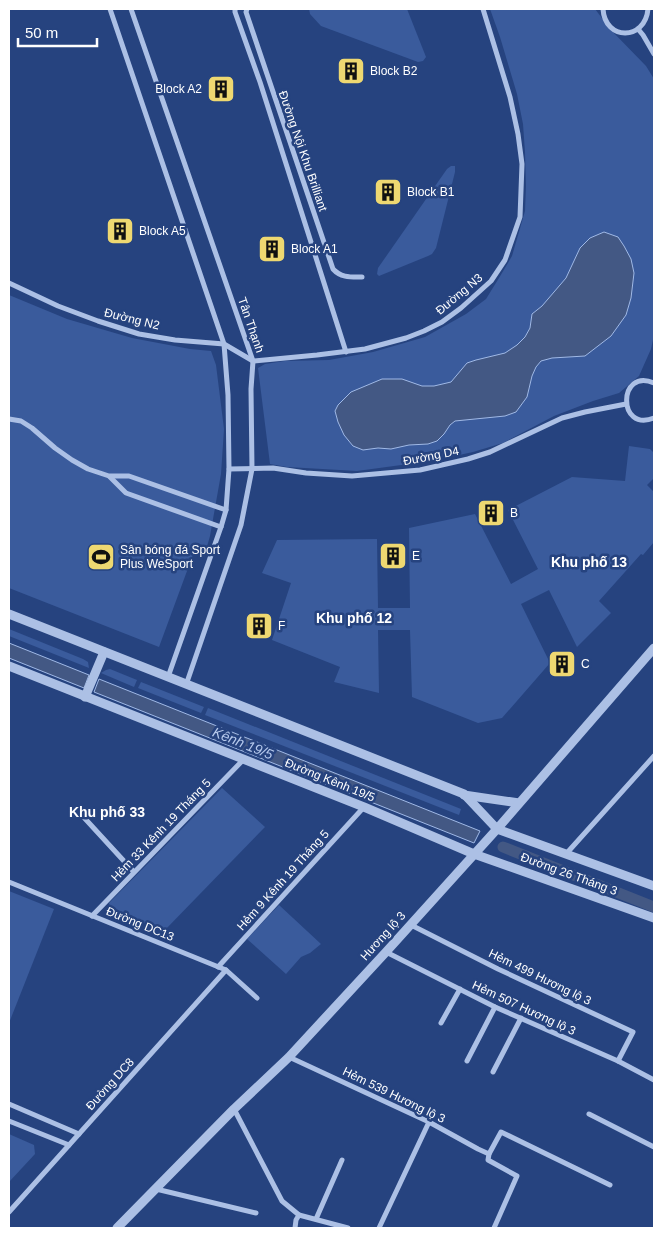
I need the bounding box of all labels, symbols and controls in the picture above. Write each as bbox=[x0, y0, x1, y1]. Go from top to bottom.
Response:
scale bar bbox=[18, 15, 96, 47]
text: 50 m bbox=[25, 24, 58, 41]
building icon: Block B2 bbox=[336, 56, 366, 86]
place label: Block B2 bbox=[370, 64, 418, 78]
building icon: Block A2 bbox=[206, 74, 236, 104]
place label: Block A2 bbox=[155, 82, 202, 96]
street label: Đường Nội Khu Brilliant bbox=[276, 89, 330, 214]
building icon: Block B1 bbox=[373, 177, 403, 207]
place label: Block B1 bbox=[407, 185, 455, 199]
building icon: Block A5 bbox=[105, 216, 135, 246]
place label: Block A5 bbox=[139, 224, 186, 238]
building icon: Block A1 bbox=[257, 234, 287, 264]
place label: Block A1 bbox=[291, 242, 338, 256]
street label: Đường N3 bbox=[433, 270, 485, 318]
street label: Tân Thạnh bbox=[235, 295, 267, 355]
street label: Đường N2 bbox=[103, 305, 161, 333]
street label: Đường D4 bbox=[402, 444, 460, 468]
building icon: B bbox=[476, 498, 506, 528]
place label: B bbox=[510, 506, 518, 520]
building icon: E bbox=[378, 541, 408, 571]
sports icon: Sân bóng đá Sport Plus WeSport bbox=[86, 542, 116, 572]
place label: Sân bóng đá Sport Plus WeSport bbox=[120, 543, 221, 571]
place label: E bbox=[412, 549, 420, 563]
district label: Khu phố 13 bbox=[551, 554, 627, 570]
district label: Khu phố 12 bbox=[316, 610, 392, 626]
building icon: F bbox=[244, 611, 274, 641]
place label: F bbox=[278, 619, 285, 633]
building icon: C bbox=[547, 649, 577, 679]
place label: C bbox=[581, 657, 590, 671]
water label: Kênh 19/5 bbox=[210, 724, 276, 762]
street label: Đường Kênh 19/5 bbox=[283, 756, 377, 805]
street label: Hẻm 33 Kênh 19 Tháng 5 bbox=[108, 776, 214, 884]
district label: Khu phố 33 bbox=[69, 804, 145, 820]
street label: Hẻm 9 Kênh 19 Tháng 5 bbox=[234, 827, 332, 933]
street label: Đường 26 Tháng 3 bbox=[519, 850, 620, 898]
street label: Đường DC13 bbox=[104, 904, 176, 944]
street label: Hương lộ 3 bbox=[358, 909, 409, 963]
street label: Hẻm 499 Hương lộ 3 bbox=[486, 946, 594, 1008]
street label: Hẻm 507 Hương lộ 3 bbox=[470, 978, 578, 1038]
street label: Đường DC8 bbox=[83, 1055, 137, 1113]
street label: Hẻm 539 Hương lộ 3 bbox=[340, 1064, 448, 1126]

